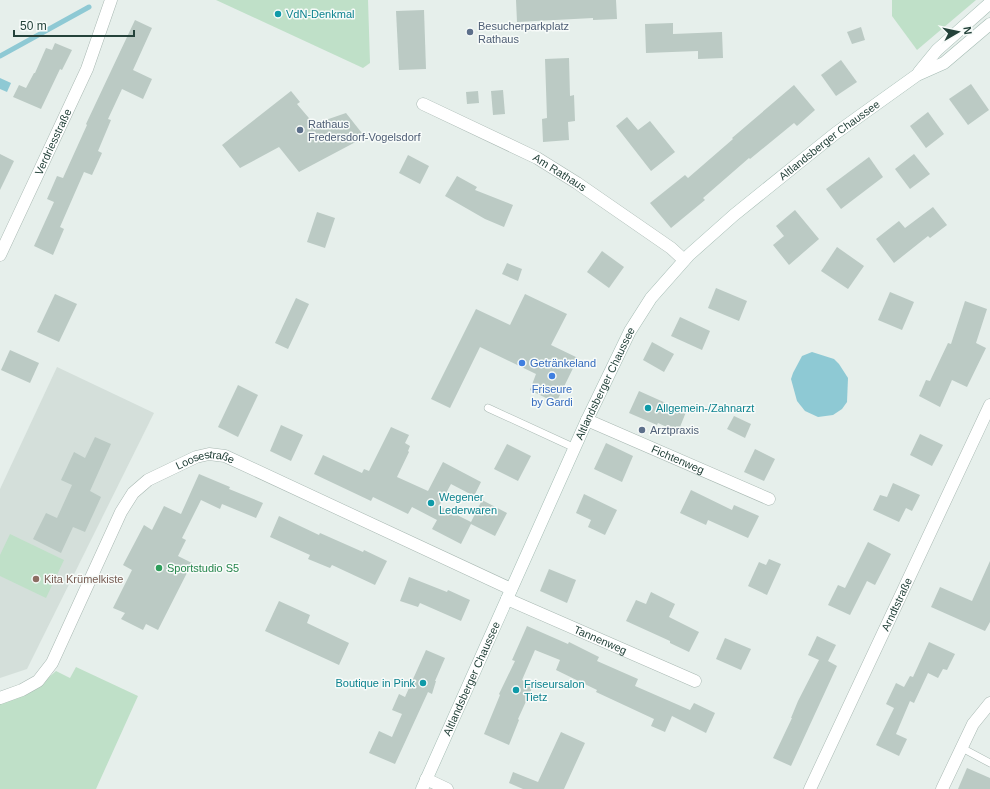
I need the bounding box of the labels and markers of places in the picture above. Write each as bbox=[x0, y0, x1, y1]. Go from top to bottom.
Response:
place label: VdN-Denkmal bbox=[286, 8, 354, 20]
marker: VdN-Denkmal bbox=[273, 9, 283, 19]
place label: Besucherparkplatz Rathaus bbox=[478, 20, 569, 45]
marker: Besucherparkplatz Rathaus bbox=[465, 27, 475, 37]
place label: Rathaus Fredersdorf-Vogelsdorf bbox=[308, 118, 421, 143]
marker: Rathaus Fredersdorf-Vogelsdorf bbox=[295, 125, 305, 135]
place label: Getränkeland bbox=[530, 357, 596, 369]
marker: Getränkeland bbox=[517, 358, 527, 368]
marker: Friseure by Gardi bbox=[547, 371, 557, 381]
place label: Friseure by Gardi bbox=[531, 383, 573, 408]
place label: Allgemein-/Zahnarzt bbox=[656, 402, 754, 414]
marker: Allgemein-/Zahnarzt bbox=[643, 403, 653, 413]
place label: Arztpraxis bbox=[650, 424, 699, 436]
marker: Arztpraxis bbox=[637, 425, 647, 435]
place label: Wegener Lederwaren bbox=[439, 491, 497, 516]
marker: Wegener Lederwaren bbox=[426, 498, 436, 508]
place label: Sportstudio S5 bbox=[167, 562, 239, 574]
marker: Sportstudio S5 bbox=[154, 563, 164, 573]
place label: Kita Krümelkiste bbox=[44, 573, 123, 585]
marker: Kita Krümelkiste bbox=[31, 574, 41, 584]
place label: Boutique in Pink bbox=[336, 677, 415, 689]
marker: Boutique in Pink bbox=[418, 678, 428, 688]
place label: Friseursalon Tietz bbox=[524, 678, 585, 703]
marker: Friseursalon Tietz bbox=[511, 685, 521, 695]

